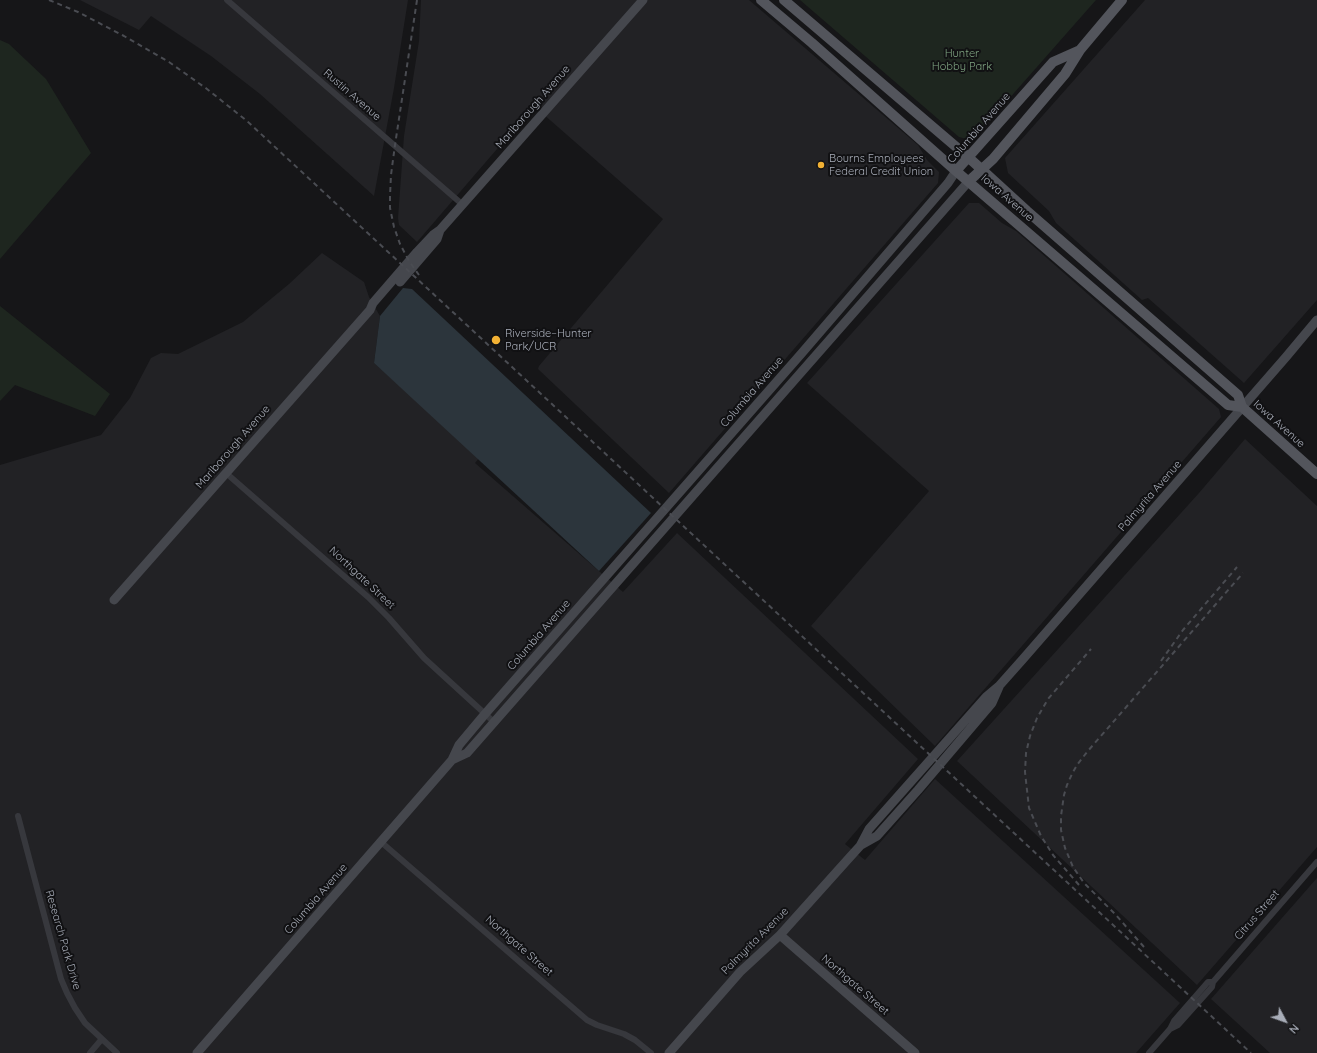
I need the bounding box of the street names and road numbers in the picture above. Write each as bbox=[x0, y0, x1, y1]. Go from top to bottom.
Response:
street label: Marlborough Avenue bbox=[493, 63, 573, 151]
street label: Rustin Avenue bbox=[321, 66, 383, 124]
street label: Columbia Avenue bbox=[945, 90, 1013, 166]
street label: Iowa Avenue bbox=[978, 172, 1036, 224]
street label: Columbia Avenue bbox=[718, 354, 786, 430]
street label: Iowa Avenue bbox=[1250, 397, 1308, 451]
street label: Marlborough Avenue bbox=[193, 403, 273, 491]
street label: Palmyrita Avenue bbox=[1116, 458, 1184, 534]
street label: Northgate Street bbox=[326, 544, 398, 612]
street label: Columbia Avenue bbox=[505, 597, 573, 673]
street label: Columbia Avenue bbox=[282, 861, 350, 937]
street label: Citrus Street bbox=[1232, 887, 1282, 943]
street label: Research Park Drive bbox=[42, 889, 84, 991]
street label: Palmyrita Avenue bbox=[719, 905, 791, 977]
street label: Northgate Street bbox=[482, 913, 556, 979]
street label: Northgate Street bbox=[818, 952, 892, 1018]

